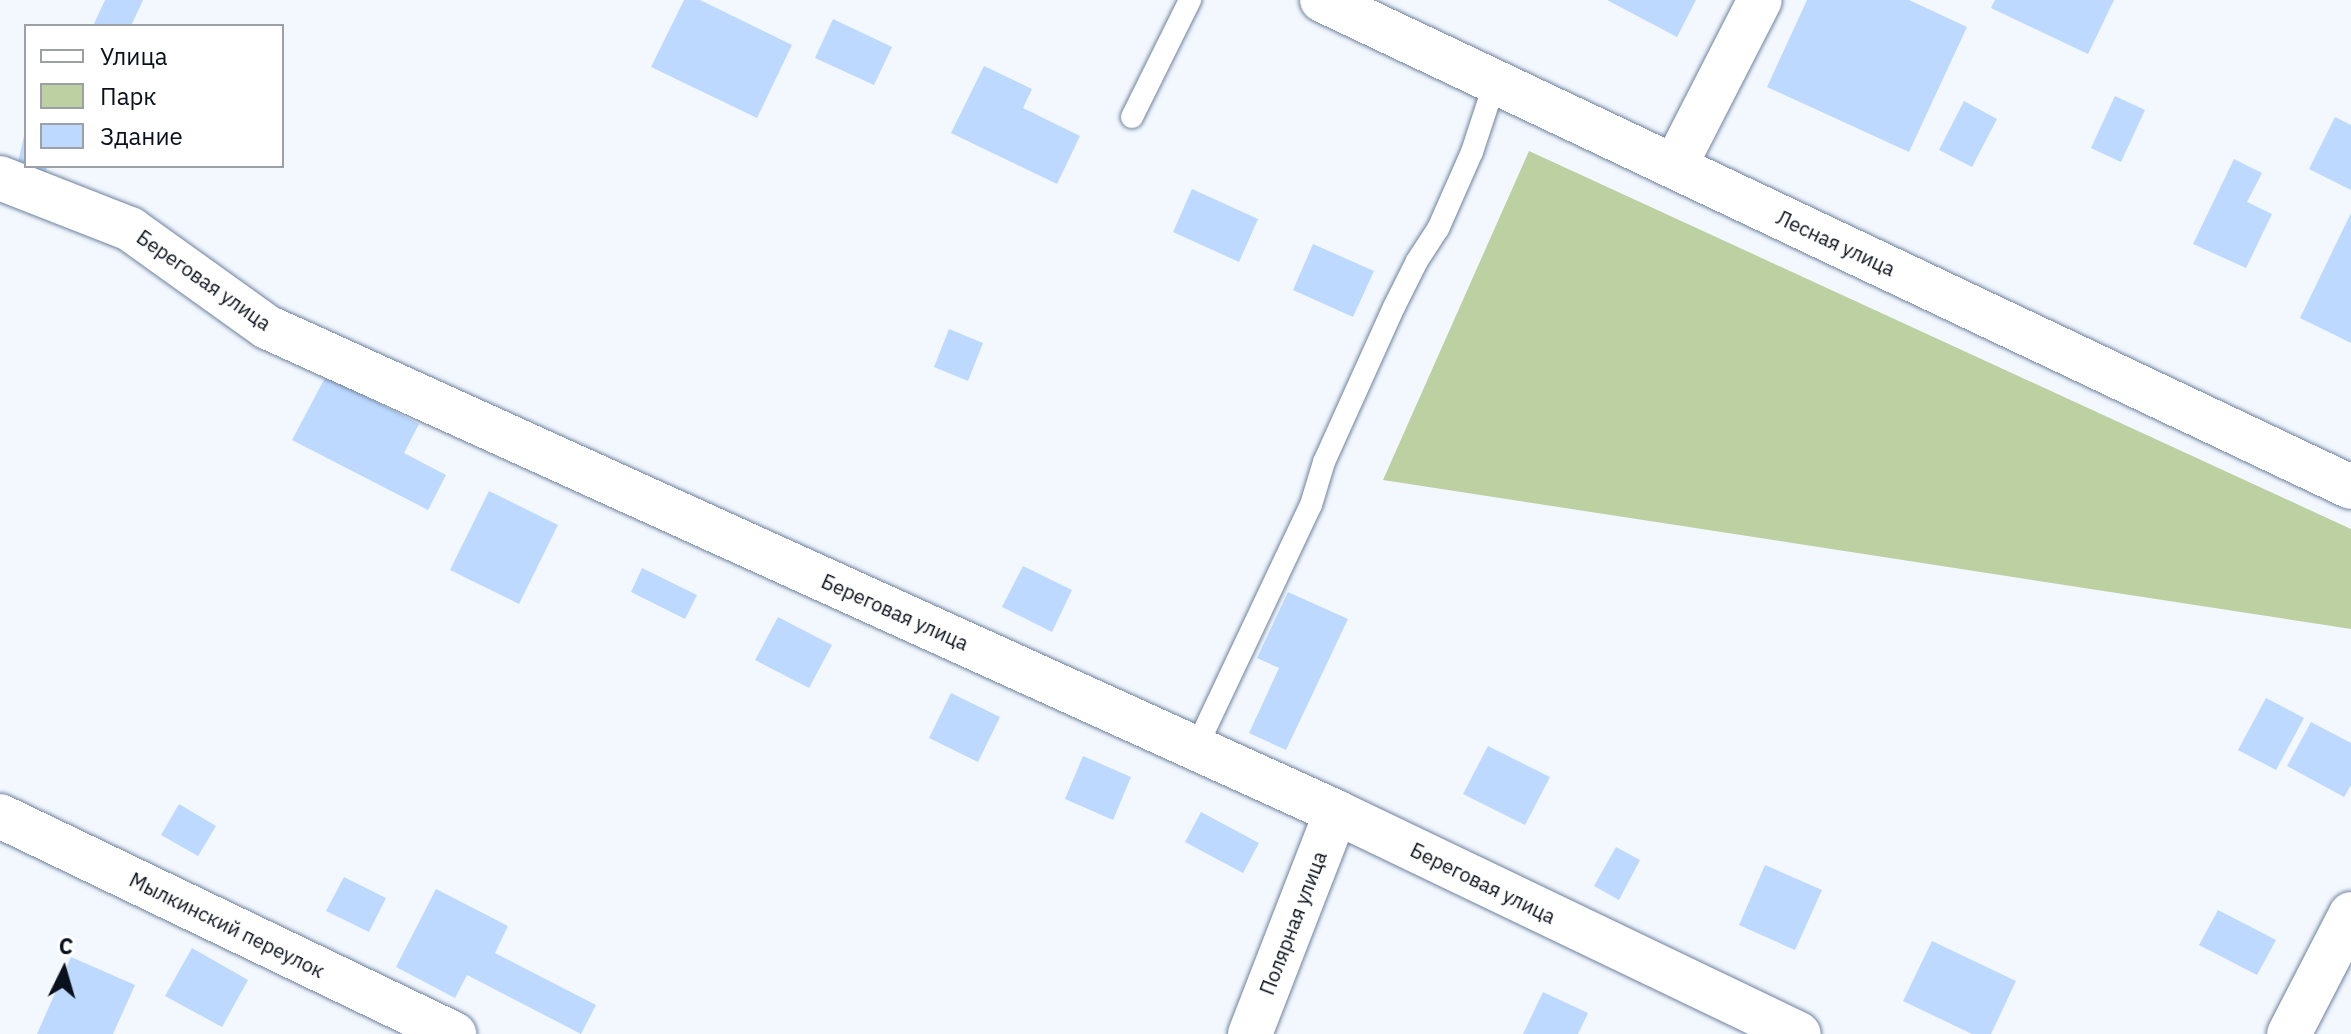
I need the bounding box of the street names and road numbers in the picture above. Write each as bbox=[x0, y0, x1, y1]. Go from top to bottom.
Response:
street label: Лесная улица bbox=[1773, 205, 1899, 281]
street label: Береговая улица bbox=[132, 225, 276, 335]
street label: Береговая улица bbox=[818, 569, 972, 655]
street label: Береговая улица bbox=[1407, 838, 1559, 928]
street label: Полярная улица bbox=[1255, 848, 1331, 998]
street label: Мылкинский переулок bbox=[126, 867, 328, 983]

